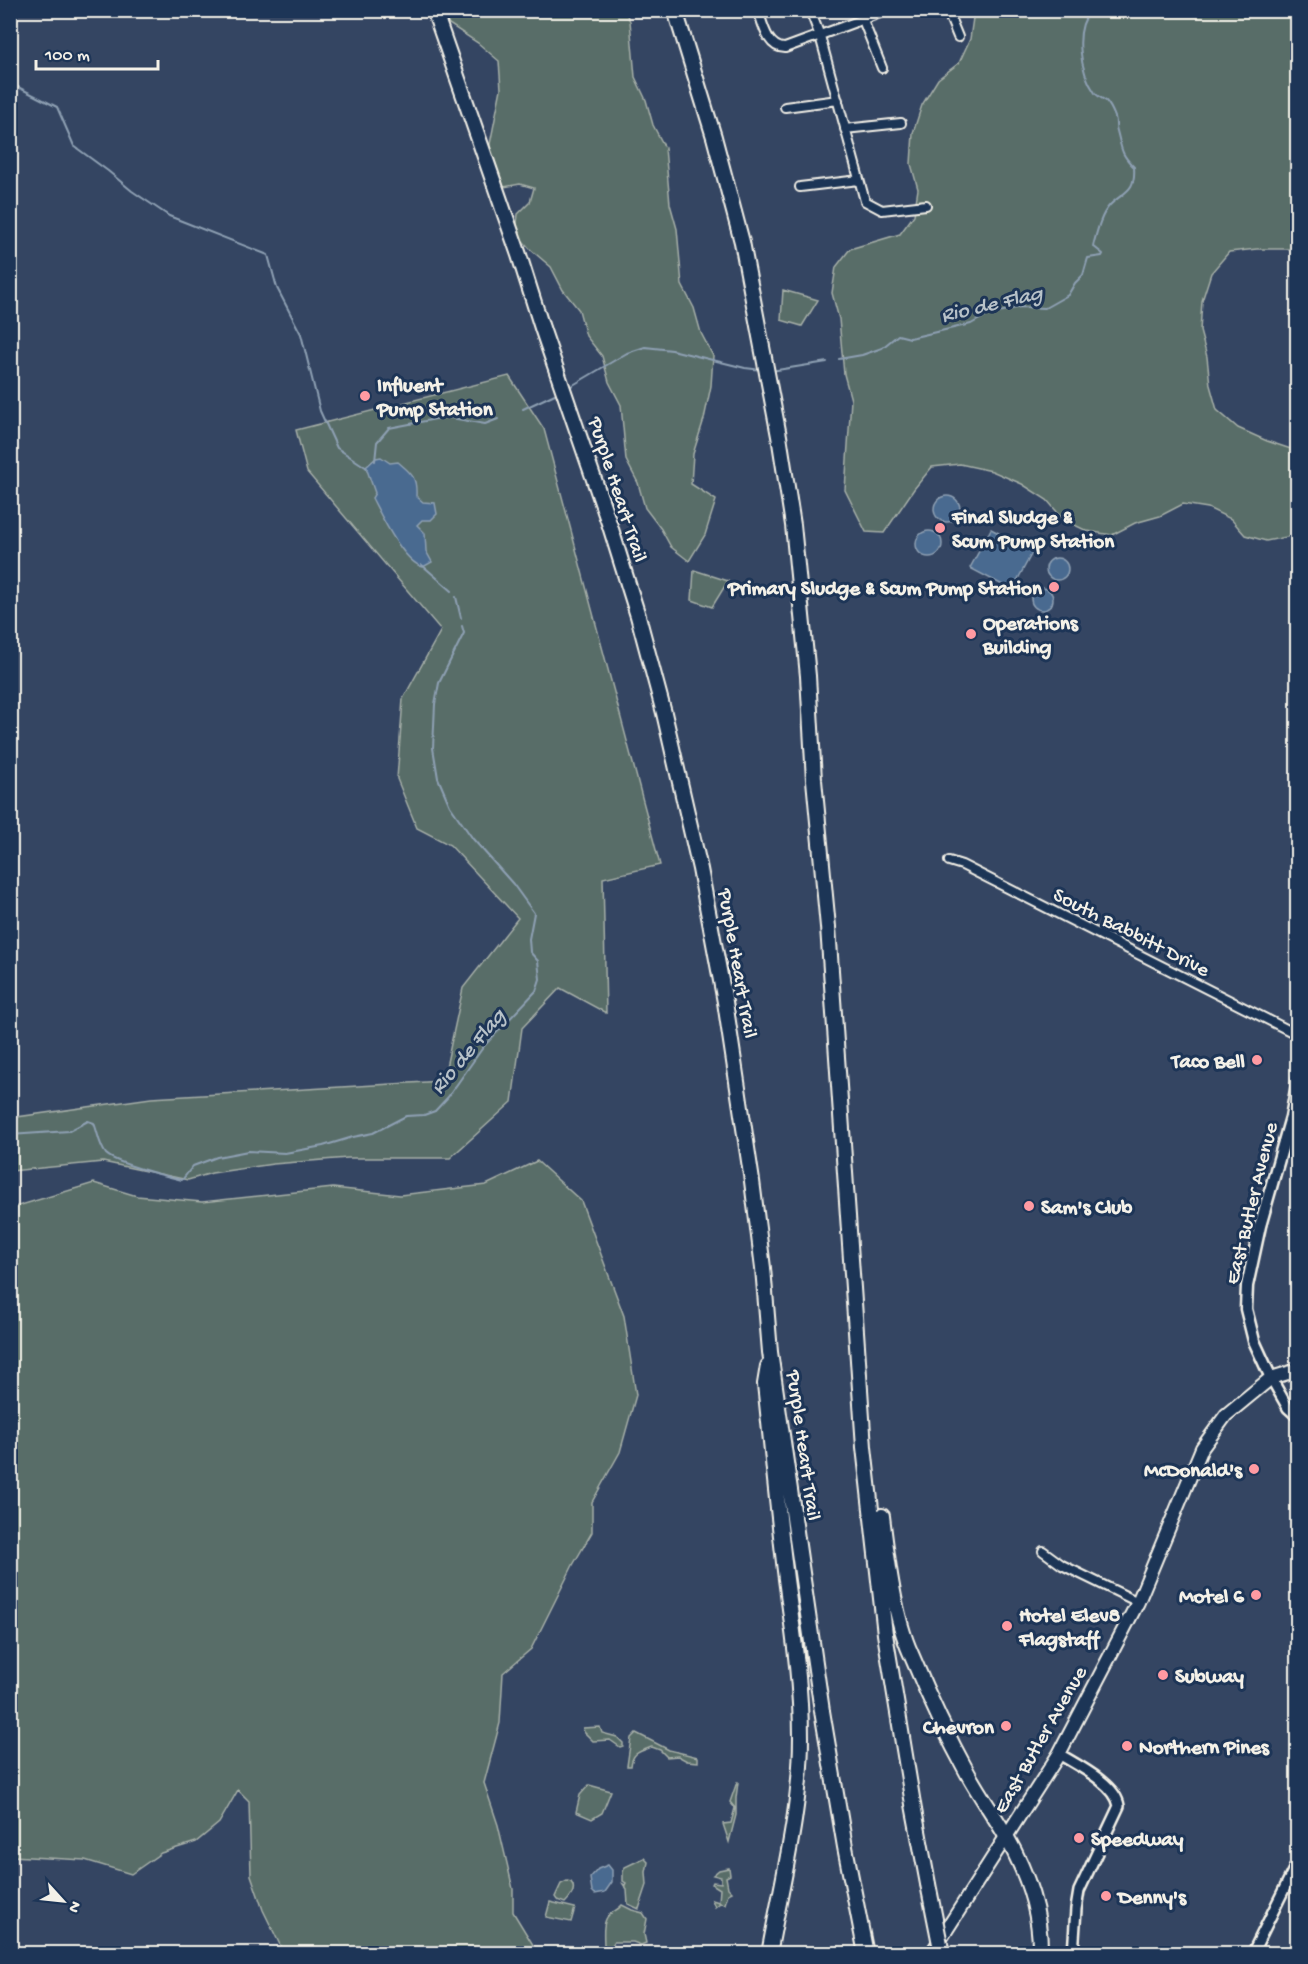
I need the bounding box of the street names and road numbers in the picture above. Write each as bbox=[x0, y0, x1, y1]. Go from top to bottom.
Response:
street label: Purple Heart Trail bbox=[580, 413, 651, 566]
street label: South Babbitt Drive bbox=[1048, 884, 1214, 985]
street label: Purple Heart Trail bbox=[710, 886, 761, 1040]
street label: East Butler Avenue bbox=[1221, 1119, 1286, 1288]
street label: Purple Heart Trail bbox=[778, 1368, 824, 1522]
street label: East Butler Avenue bbox=[990, 1662, 1095, 1819]

